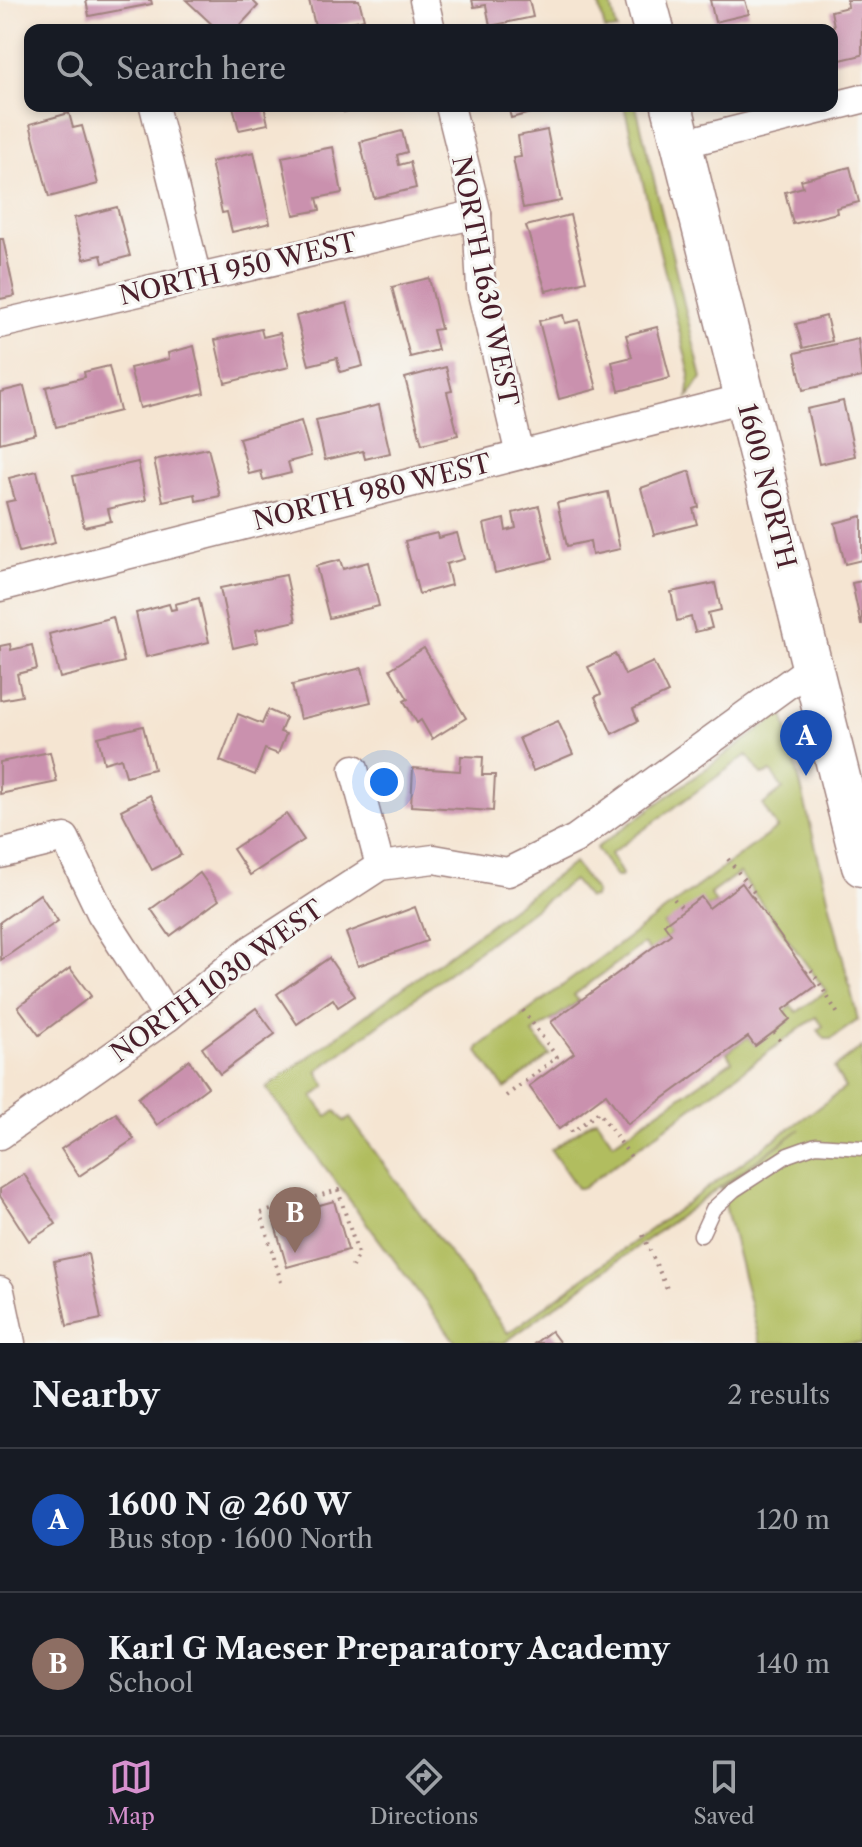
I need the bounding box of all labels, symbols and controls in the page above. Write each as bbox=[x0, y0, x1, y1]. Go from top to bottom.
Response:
search box bbox=[24, 24, 838, 112]
icon: search bbox=[52, 46, 96, 90]
text: Search here bbox=[116, 50, 286, 87]
street label: NORTH 1630 WEST bbox=[445, 153, 525, 409]
street label: NORTH 950 WEST bbox=[116, 226, 360, 312]
street label: 1600 NORTH bbox=[731, 400, 803, 572]
street label: NORTH 980 WEST bbox=[250, 447, 495, 537]
pin: A bbox=[780, 710, 832, 776]
your location bbox=[364, 762, 404, 802]
street label: NORTH 1030 WEST bbox=[104, 893, 330, 1069]
pin: B bbox=[269, 1187, 321, 1253]
text: Nearby bbox=[32, 1374, 160, 1416]
text: 2 results bbox=[727, 1379, 830, 1411]
text: 1600 N @ 260 W bbox=[108, 1486, 351, 1523]
text: A bbox=[48, 1504, 68, 1536]
text: 120 m bbox=[756, 1504, 830, 1536]
text: Bus stop · 1600 North bbox=[108, 1523, 373, 1555]
text: Karl G Maeser Preparatory Academy bbox=[108, 1630, 670, 1667]
text: B bbox=[48, 1648, 68, 1680]
text: 140 m bbox=[756, 1648, 830, 1680]
text: School bbox=[108, 1667, 193, 1699]
tab: Map bbox=[107, 1755, 155, 1830]
tab: Directions bbox=[370, 1755, 478, 1830]
tab: Saved bbox=[693, 1755, 754, 1830]

